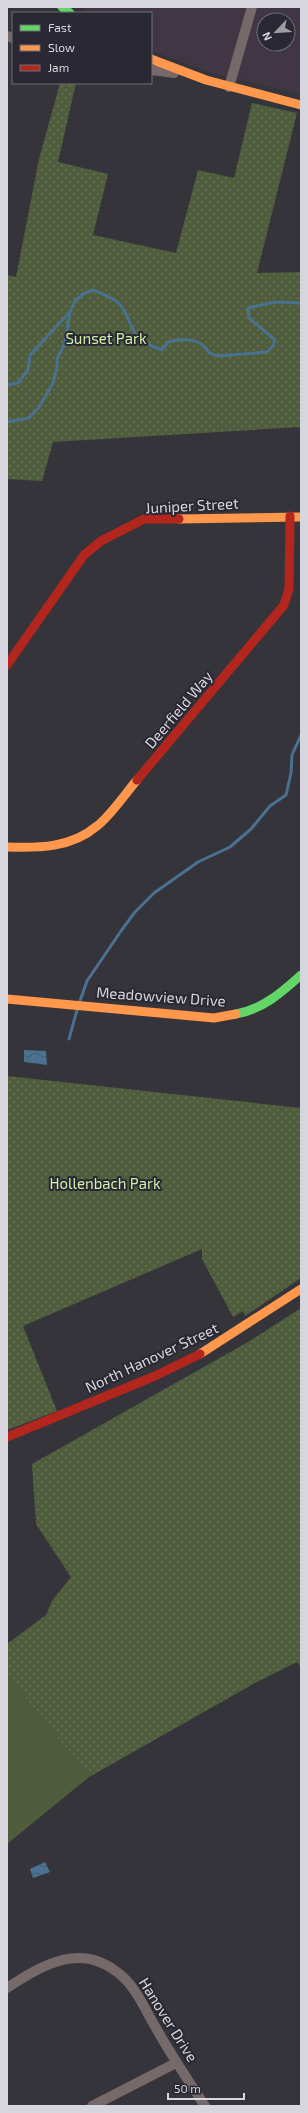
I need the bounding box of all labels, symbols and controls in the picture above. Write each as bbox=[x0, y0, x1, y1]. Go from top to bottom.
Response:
legend bbox=[12, 12, 152, 84]
north arrow bbox=[256, 12, 296, 52]
text: Fast bbox=[48, 20, 72, 34]
text: N bbox=[259, 30, 274, 43]
text: Slow bbox=[48, 40, 75, 54]
text: Jam bbox=[48, 60, 69, 74]
park label: Sunset Park bbox=[65, 329, 147, 347]
street label: Juniper Street bbox=[145, 494, 239, 516]
street label: Deerfield Way bbox=[141, 667, 216, 752]
street label: Meadowview Drive bbox=[96, 983, 226, 1010]
park label: Hollenbach Park bbox=[49, 1174, 161, 1192]
street label: North Hanover Street bbox=[82, 1318, 221, 1396]
street label: Hanover Drive bbox=[136, 1974, 202, 2065]
scale bar bbox=[168, 2075, 244, 2101]
text: 50 m bbox=[174, 2081, 201, 2095]

